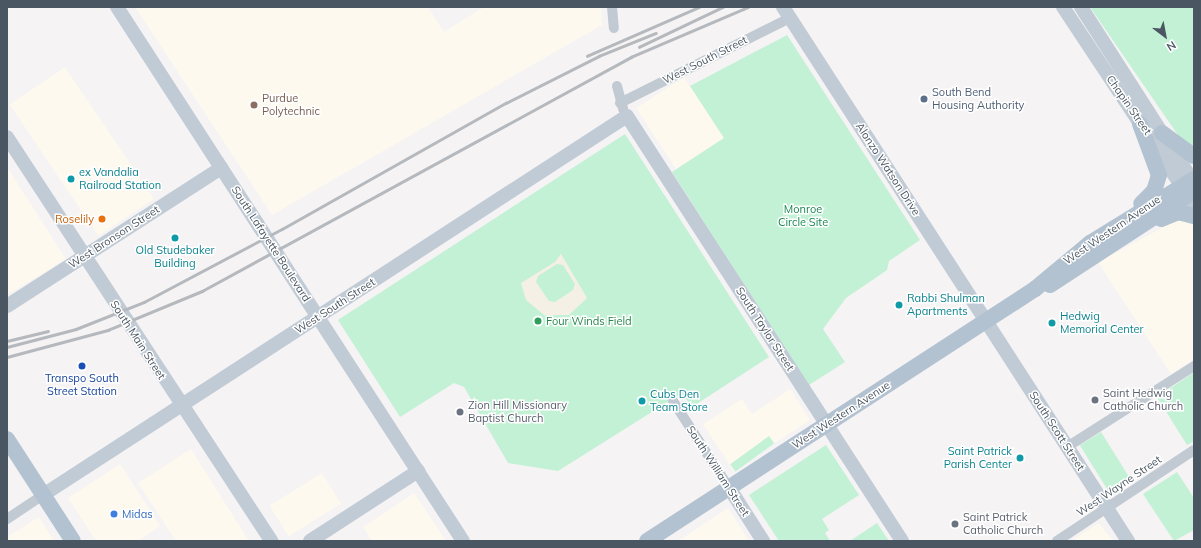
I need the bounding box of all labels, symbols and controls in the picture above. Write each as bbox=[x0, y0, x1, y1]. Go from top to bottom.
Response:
north arrow bbox=[1145, 16, 1185, 56]
street label: West South Street bbox=[661, 33, 749, 87]
text: N bbox=[1164, 38, 1179, 54]
street label: Chapin Street bbox=[1104, 73, 1154, 137]
place label: South Bend Housing Authority bbox=[932, 86, 1024, 112]
place label: Purdue Polytechnic bbox=[262, 92, 320, 118]
marker: South Bend Housing Authority bbox=[919, 94, 929, 104]
marker: Purdue Polytechnic bbox=[249, 100, 259, 110]
street label: Alonzo Watson Drive bbox=[853, 120, 923, 218]
place label: ex Vandalia Railroad Station bbox=[79, 166, 161, 192]
marker: ex Vandalia Railroad Station bbox=[66, 174, 76, 184]
street label: South Lafayette Boulevard bbox=[229, 184, 313, 304]
street label: West Western Avenue bbox=[1061, 193, 1163, 267]
street label: West Bronson Street bbox=[66, 203, 162, 271]
park label: Monroe Circle Site bbox=[778, 203, 828, 229]
place label: Roselily bbox=[55, 212, 94, 226]
marker: Roselily bbox=[97, 214, 107, 224]
marker: Old Studebaker Building bbox=[170, 233, 180, 243]
place label: Old Studebaker Building bbox=[136, 244, 214, 270]
street label: West South Street bbox=[293, 275, 377, 337]
street label: South Taylor Street bbox=[733, 285, 797, 373]
place label: Rabbi Shulman Apartments bbox=[907, 292, 985, 318]
street label: South Main Street bbox=[108, 298, 168, 382]
marker: Rabbi Shulman Apartments bbox=[894, 300, 904, 310]
place label: Hedwig Memorial Center bbox=[1060, 310, 1143, 336]
place label: Four Winds Field bbox=[546, 314, 632, 328]
marker: Four Winds Field bbox=[533, 316, 543, 326]
marker: Hedwig Memorial Center bbox=[1047, 318, 1057, 328]
marker: Transpo South Street Station bbox=[77, 361, 87, 371]
place label: Transpo South Street Station bbox=[45, 372, 119, 398]
street label: West Western Avenue bbox=[790, 378, 892, 452]
place label: Saint Hedwig Catholic Church bbox=[1103, 387, 1183, 413]
place label: Cubs Den Team Store bbox=[650, 388, 708, 414]
street label: South Scott Street bbox=[1026, 389, 1088, 473]
marker: Saint Hedwig Catholic Church bbox=[1090, 395, 1100, 405]
marker: Cubs Den Team Store bbox=[637, 396, 647, 406]
place label: Zion Hill Missionary Baptist Church bbox=[468, 399, 567, 425]
marker: Zion Hill Missionary Baptist Church bbox=[455, 407, 465, 417]
street label: South William Street bbox=[684, 423, 752, 519]
place label: Saint Patrick Parish Center bbox=[944, 445, 1012, 471]
marker: Saint Patrick Parish Center bbox=[1015, 453, 1025, 463]
street label: West Wayne Street bbox=[1074, 453, 1164, 519]
place label: Midas bbox=[122, 507, 153, 521]
marker: Midas bbox=[109, 509, 119, 519]
place label: Saint Patrick Catholic Church bbox=[963, 511, 1043, 537]
marker: Saint Patrick Catholic Church bbox=[950, 519, 960, 529]

